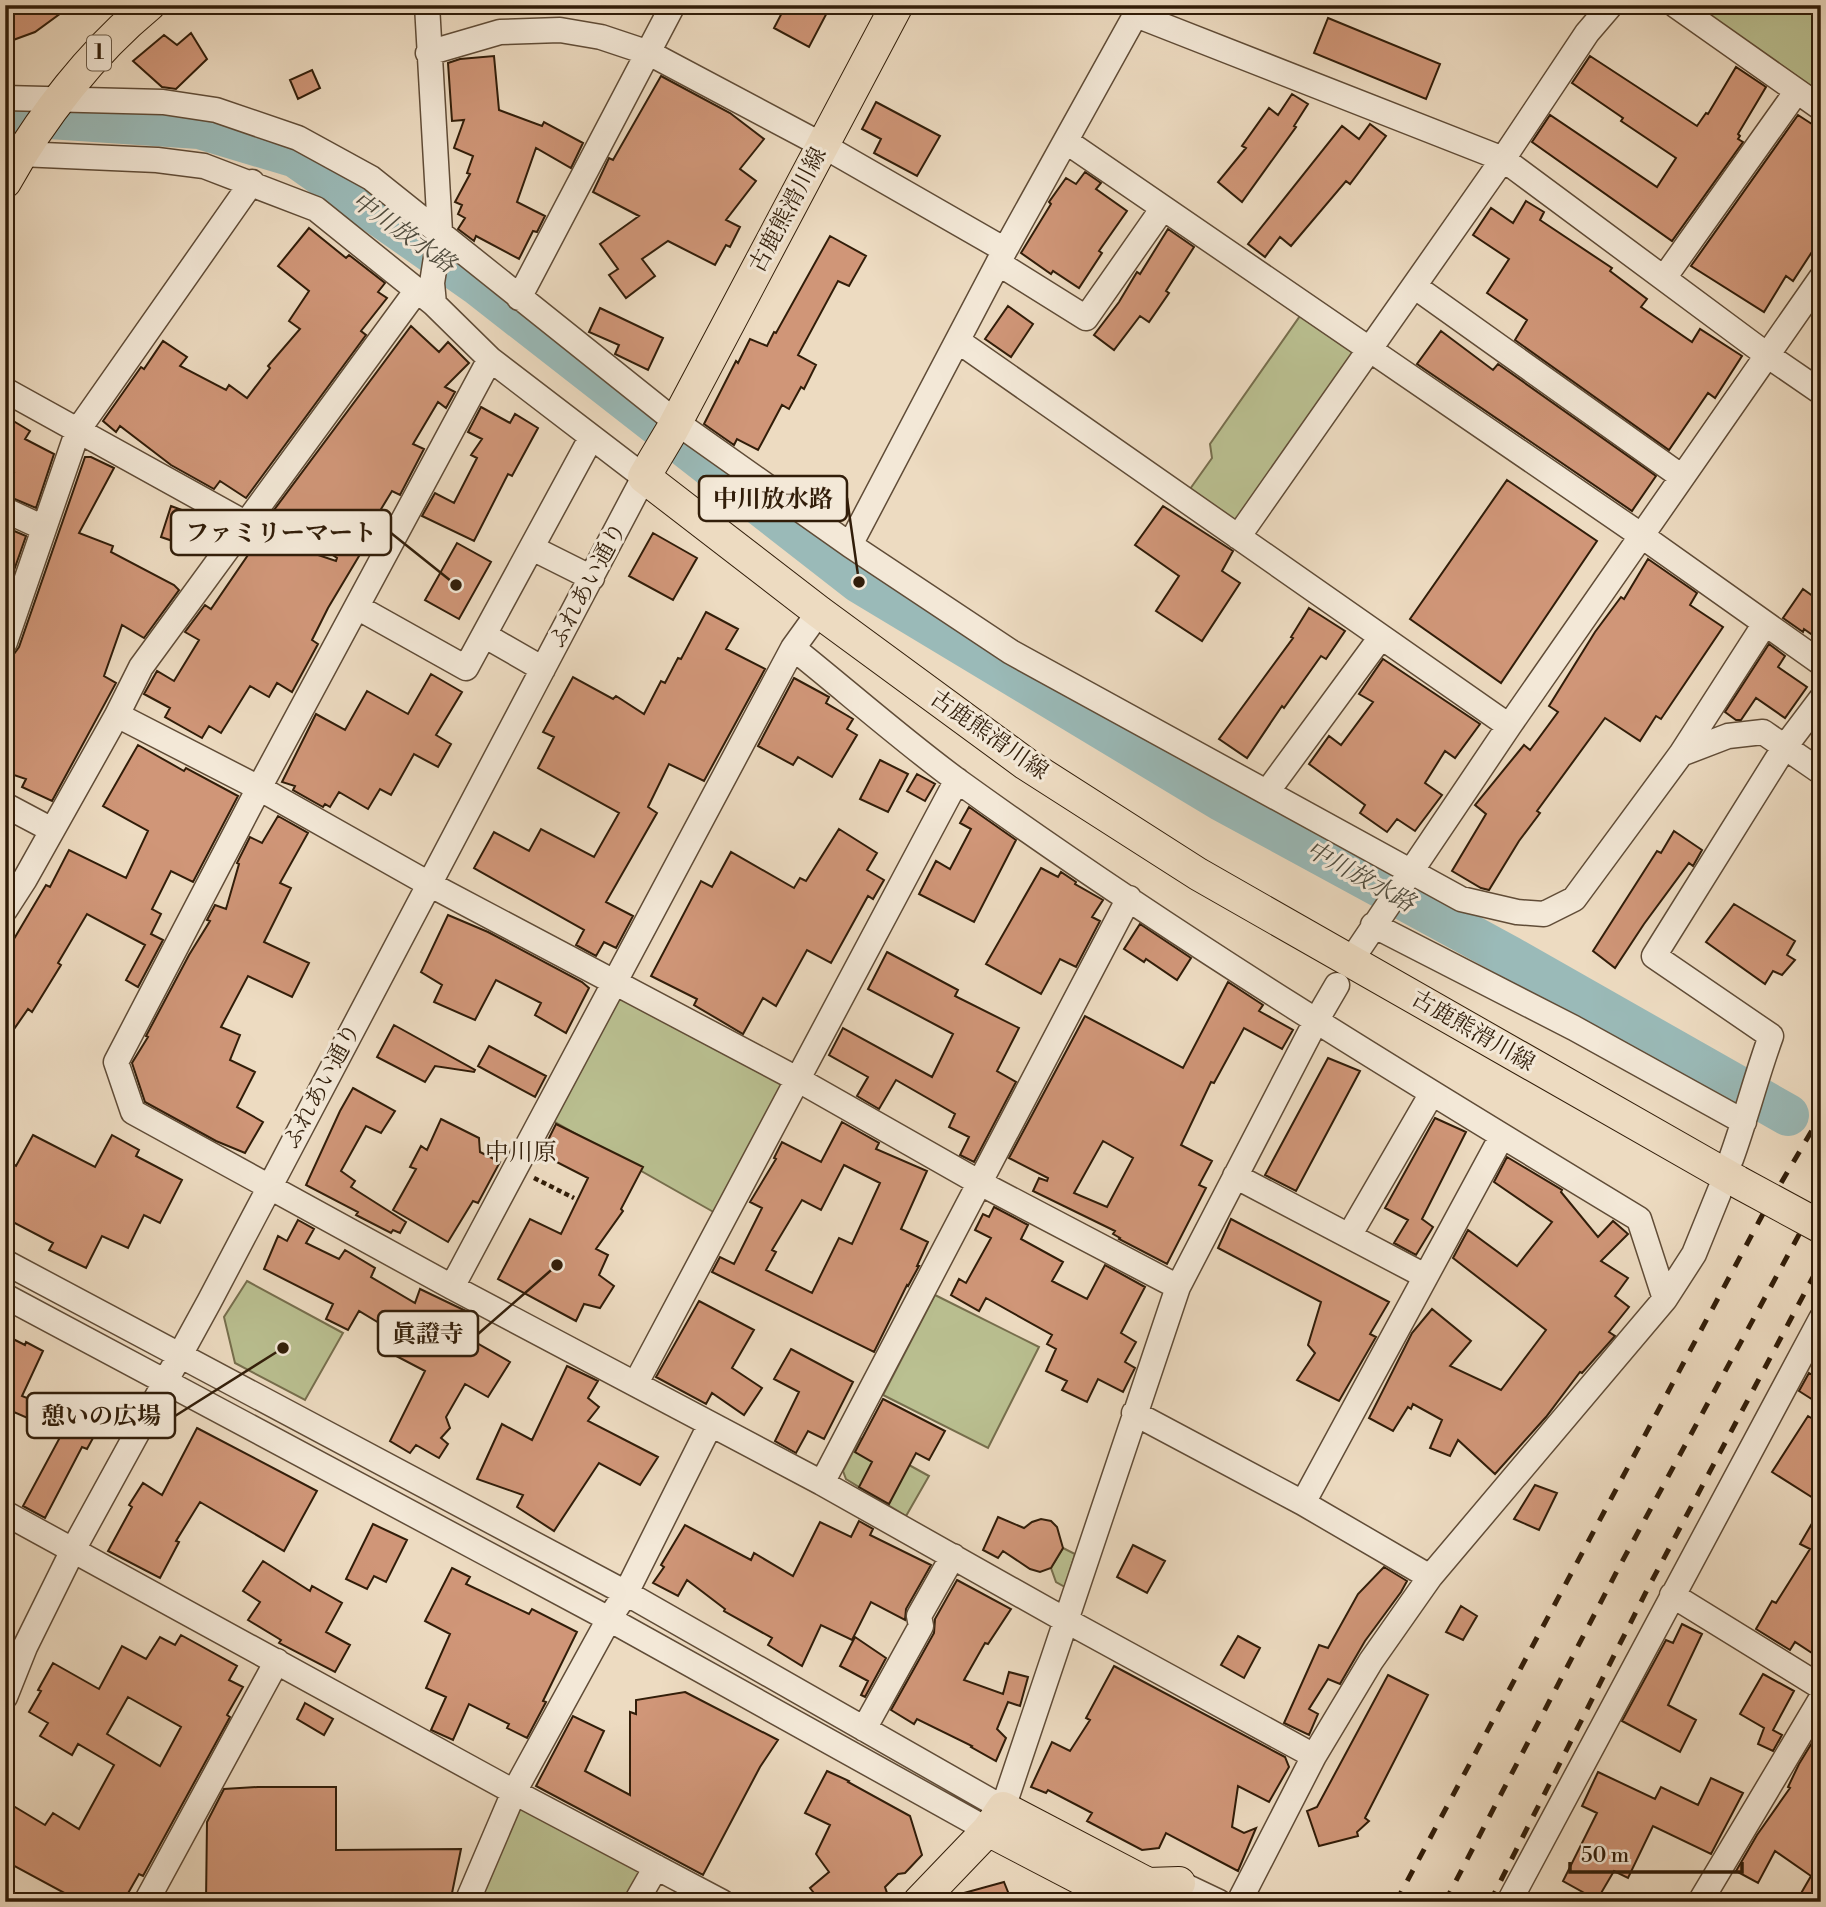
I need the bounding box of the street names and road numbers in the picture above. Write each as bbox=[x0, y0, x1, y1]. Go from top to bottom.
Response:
road number: 1 bbox=[87, 36, 111, 70]
street label: 古鹿熊滑川線 bbox=[743, 143, 833, 277]
street label: ふれあい通り bbox=[543, 518, 633, 652]
street label: 古鹿熊滑川線 bbox=[924, 684, 1054, 786]
street label: 古鹿熊滑川線 bbox=[1406, 984, 1540, 1078]
street label: ふれあい通り bbox=[277, 1019, 367, 1153]

